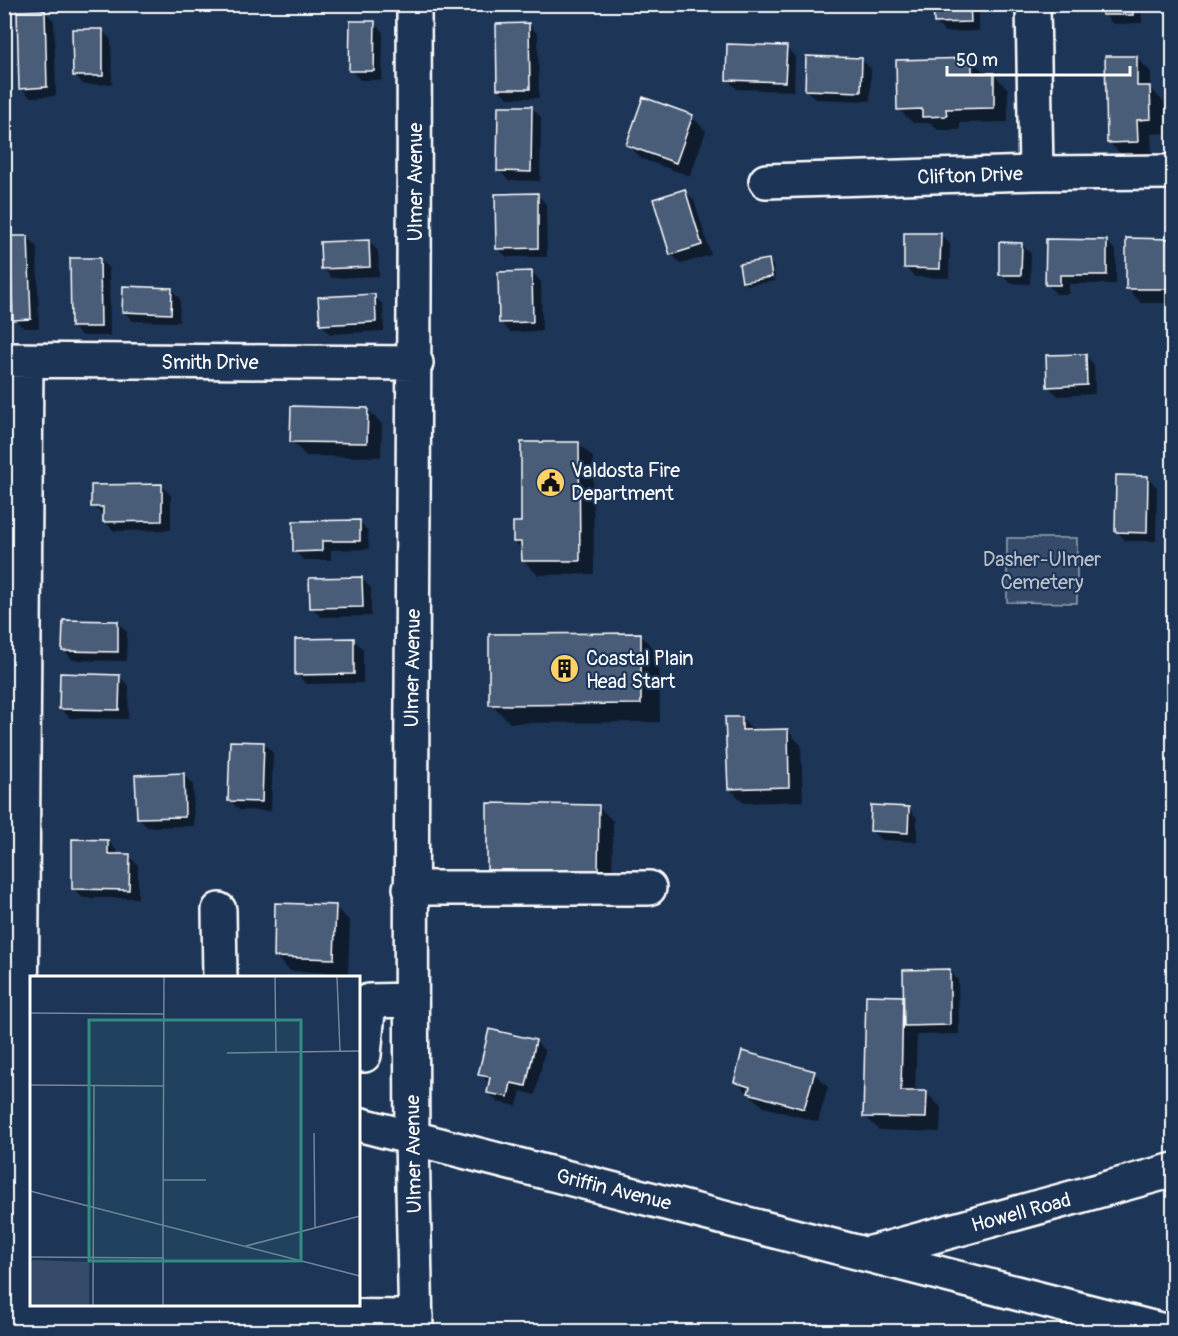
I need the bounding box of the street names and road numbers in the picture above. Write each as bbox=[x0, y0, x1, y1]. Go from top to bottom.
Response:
street label: Ulmer Avenue bbox=[403, 123, 428, 241]
street label: Clifton Drive bbox=[917, 161, 1023, 190]
street label: Smith Drive bbox=[161, 350, 259, 375]
street label: Ulmer Avenue bbox=[399, 608, 426, 728]
street label: Ulmer Avenue bbox=[400, 1094, 427, 1213]
street label: Griffin Avenue bbox=[554, 1163, 674, 1216]
street label: Howell Road bbox=[969, 1187, 1074, 1238]

